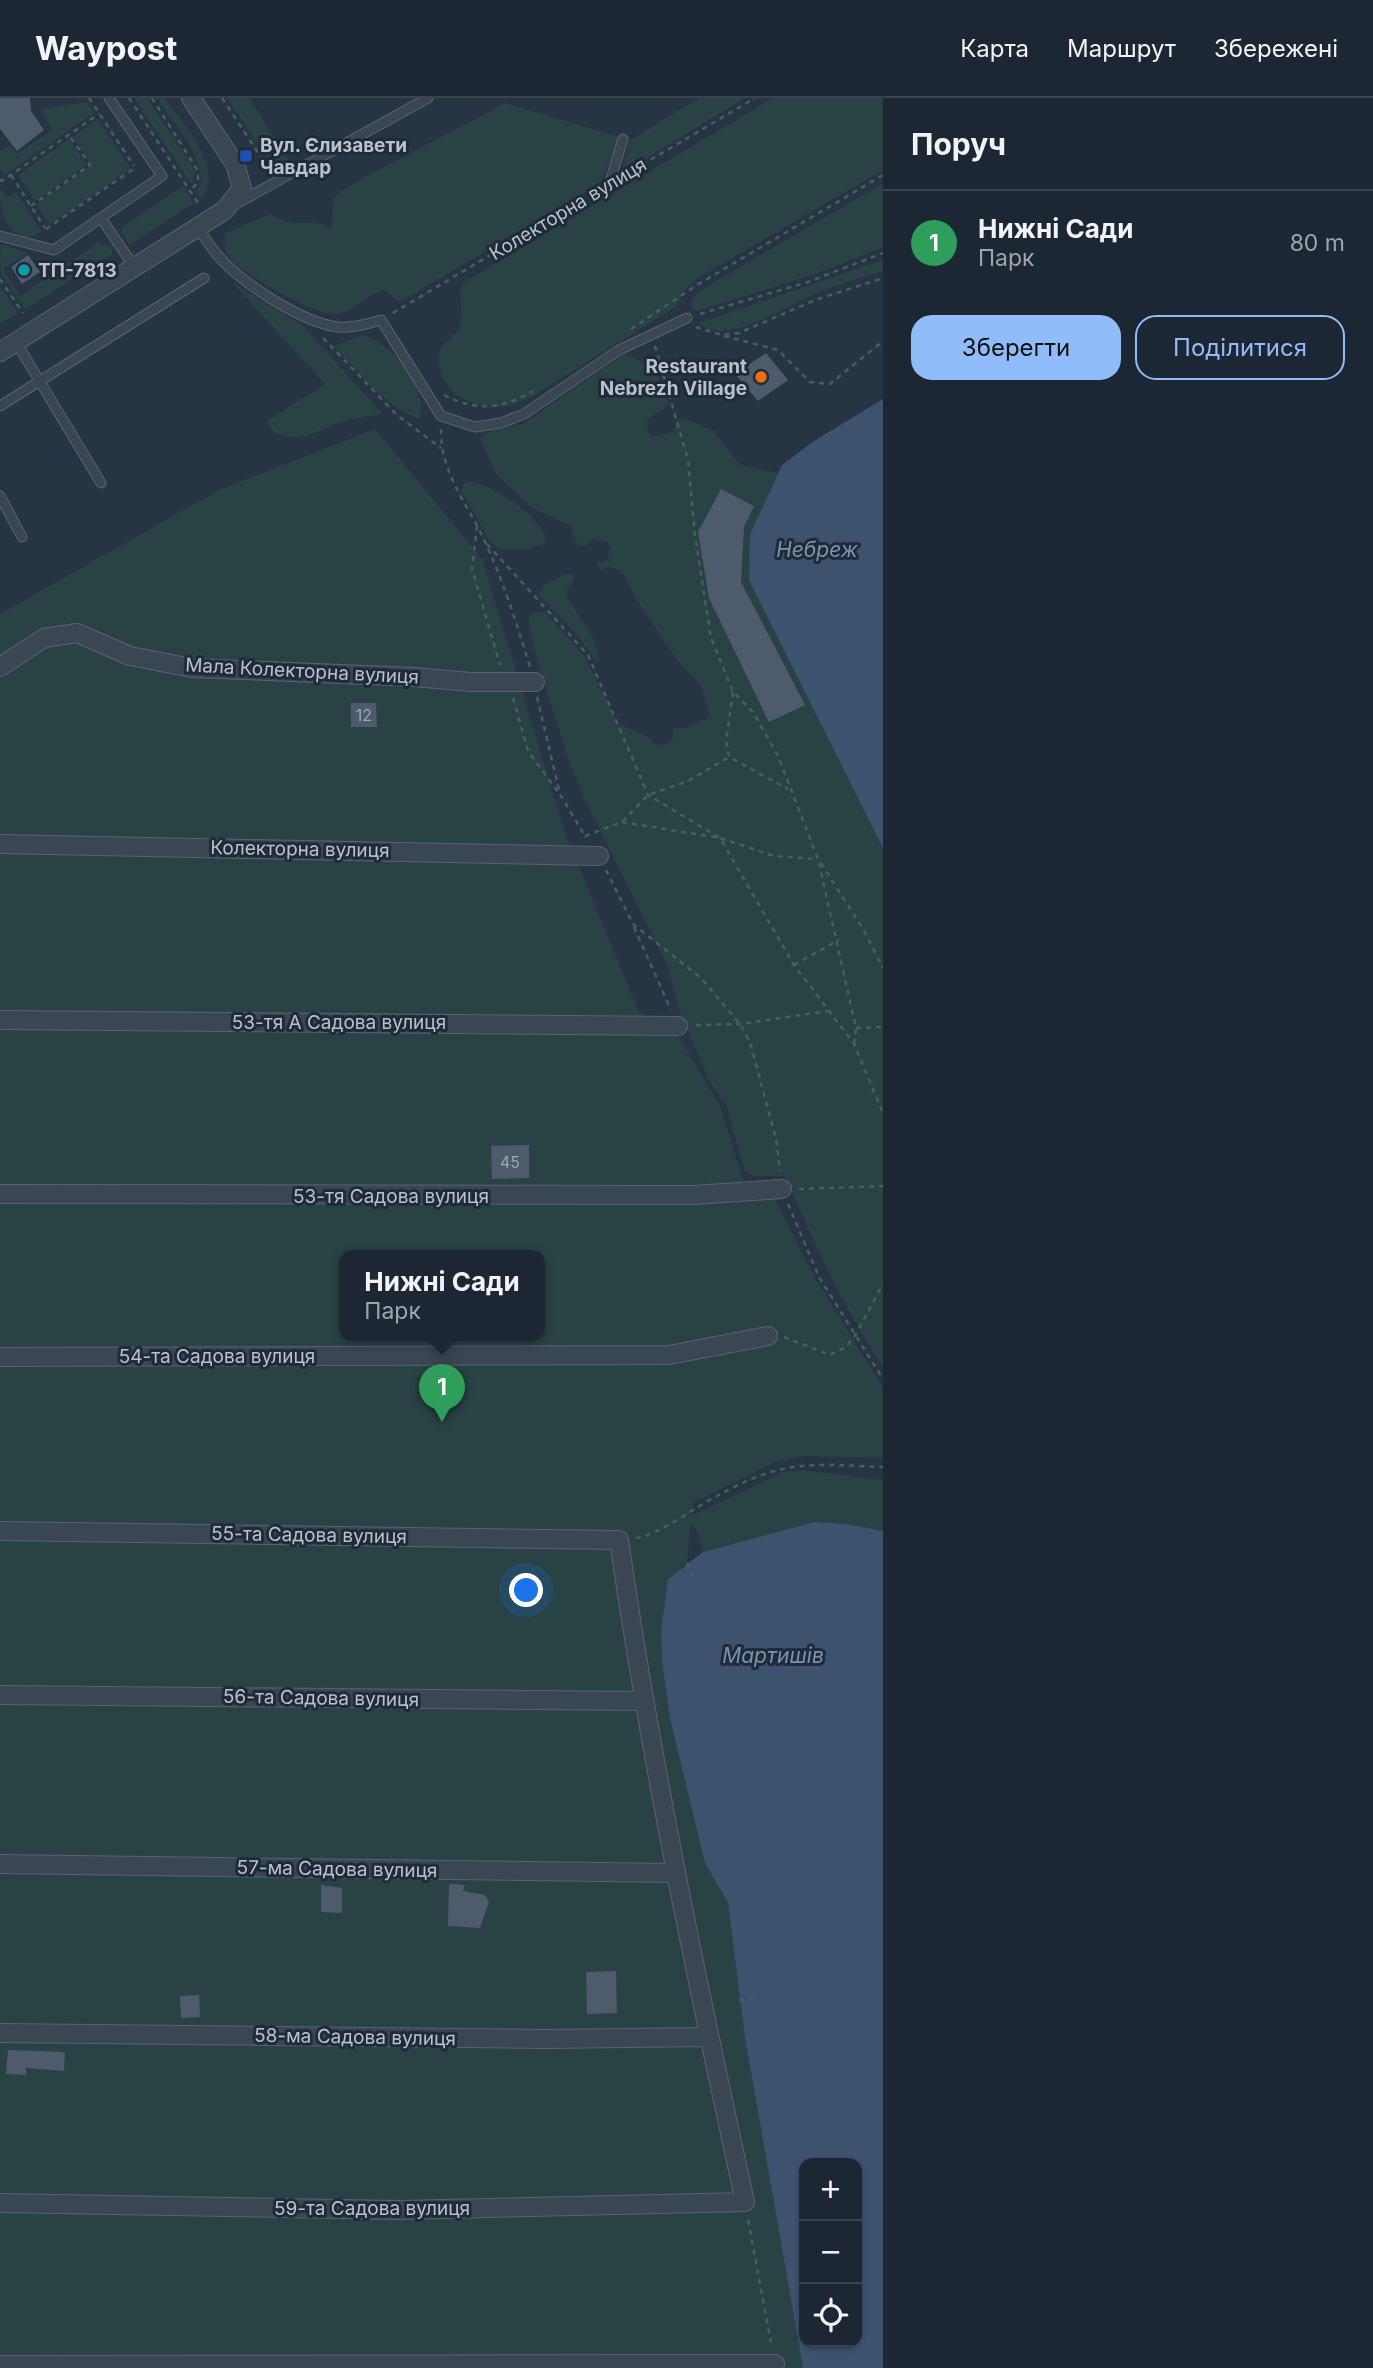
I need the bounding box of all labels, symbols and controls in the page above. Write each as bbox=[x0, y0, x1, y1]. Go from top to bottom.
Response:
text: Waypost bbox=[35, 28, 177, 68]
text: Карта bbox=[960, 34, 1029, 63]
text: Маршрут bbox=[1067, 34, 1176, 63]
text: Збережені bbox=[1214, 34, 1338, 63]
text: Поруч bbox=[911, 126, 1006, 162]
place label: Вул. Єлизавети Чавдар bbox=[260, 134, 407, 179]
marker: Вул. Єлизавети Чавдар bbox=[238, 148, 254, 164]
street label: Колекторна вулиця bbox=[485, 153, 651, 265]
text: Нижні Сади bbox=[978, 213, 1133, 244]
text: 1 bbox=[929, 229, 939, 257]
text: 80 m bbox=[1290, 229, 1345, 257]
text: Парк bbox=[978, 244, 1035, 272]
place label: ТП-7813 bbox=[38, 259, 117, 282]
marker: ТП-7813 bbox=[16, 262, 32, 278]
button: Зберегти bbox=[911, 315, 1121, 380]
button: Поділитися bbox=[1135, 315, 1345, 380]
place label: Restaurant Nebrezh Village bbox=[600, 355, 747, 400]
marker: Restaurant Nebrezh Village bbox=[753, 369, 769, 385]
water label: Небреж bbox=[776, 537, 859, 562]
street label: Мала Колекторна вулиця bbox=[185, 653, 419, 689]
house number: 12 bbox=[356, 705, 372, 725]
street label: Колекторна вулиця bbox=[210, 836, 390, 862]
street label: 53-тя А Садова вулиця bbox=[232, 1011, 446, 1034]
house number: 45 bbox=[500, 1152, 520, 1172]
street label: 53-тя Садова вулиця bbox=[293, 1185, 489, 1208]
popup bbox=[339, 1250, 545, 1341]
text: Нижні Сади bbox=[364, 1266, 520, 1297]
text: Парк bbox=[364, 1297, 421, 1325]
street label: 54-та Садова вулиця bbox=[119, 1345, 315, 1368]
pin: 1 bbox=[419, 1364, 465, 1422]
street label: 55-та Садова вулиця bbox=[211, 1522, 407, 1548]
your location bbox=[509, 1573, 543, 1607]
water label: Мартишів bbox=[722, 1643, 824, 1668]
street label: 56-та Садова вулиця bbox=[223, 1685, 419, 1711]
street label: 57-ма Садова вулиця bbox=[236, 1856, 438, 1882]
street label: 58-ма Садова вулиця bbox=[254, 2024, 456, 2050]
map controls bbox=[799, 2158, 862, 2347]
button: + bbox=[799, 2158, 862, 2221]
street label: 59-та Садова вулиця bbox=[274, 2197, 470, 2220]
button: − bbox=[799, 2221, 862, 2284]
button: locate bbox=[799, 2284, 862, 2347]

